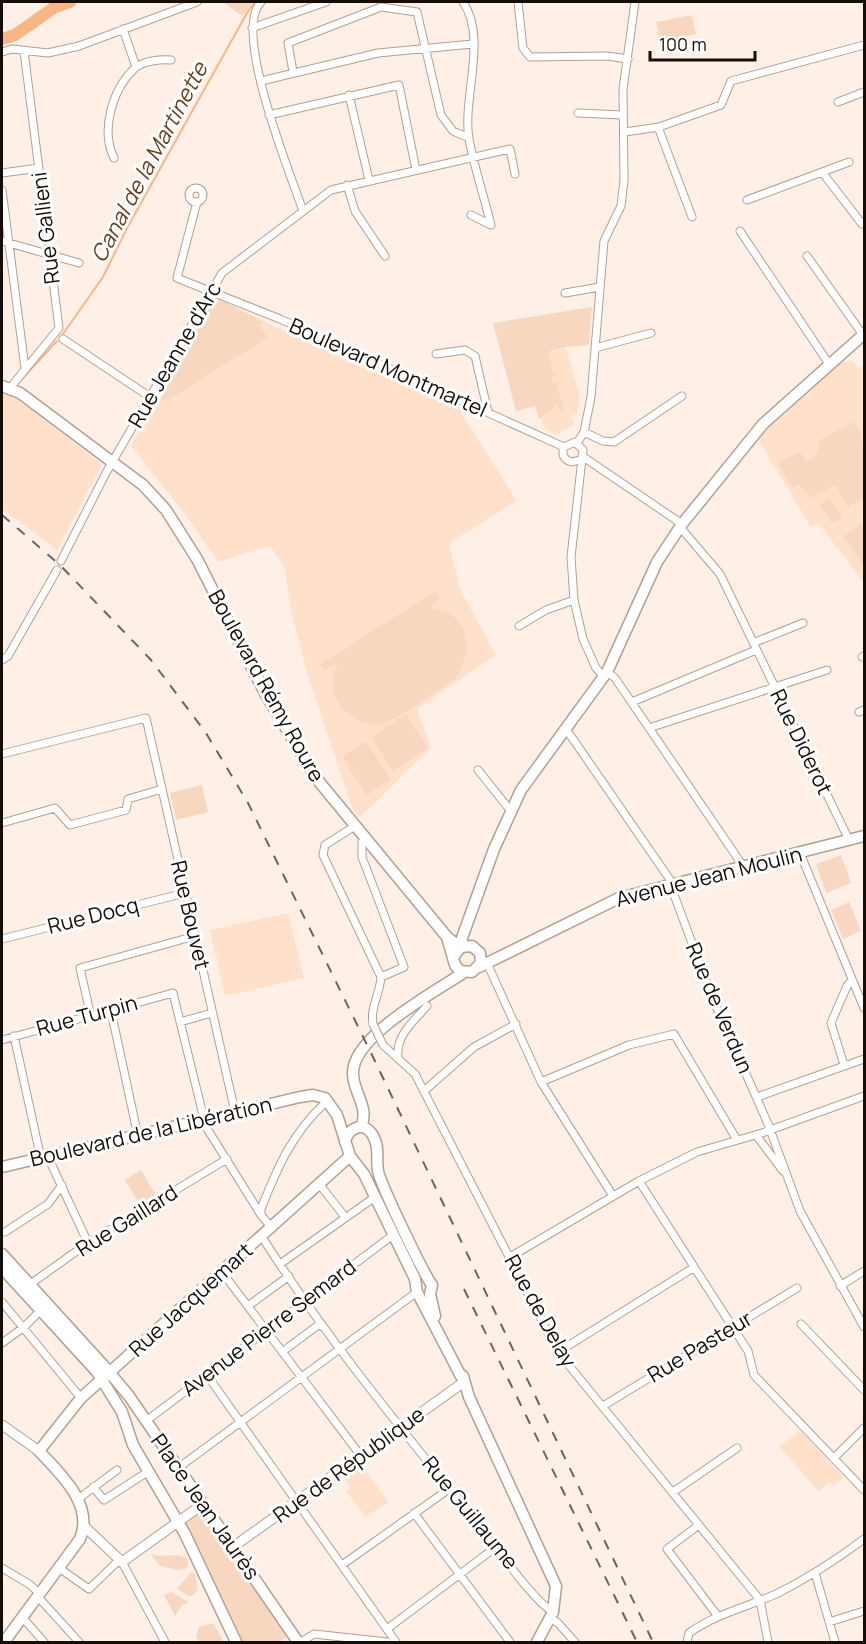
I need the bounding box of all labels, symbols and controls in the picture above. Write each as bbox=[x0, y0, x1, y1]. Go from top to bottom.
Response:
scale bar bbox=[650, 24, 755, 62]
text: 100 m bbox=[659, 32, 707, 56]
water label: Canal de la Martinette bbox=[84, 56, 215, 267]
street label: Rue Gallieni bbox=[24, 170, 66, 286]
street label: Rue Jeanne d'Arc bbox=[121, 277, 227, 432]
street label: Boulevard Montmartel bbox=[285, 311, 492, 423]
street label: Boulevard Rémy Roure bbox=[202, 584, 331, 787]
street label: Rue Diderot bbox=[764, 684, 839, 799]
street label: Avenue Jean Moulin bbox=[613, 839, 805, 913]
street label: Rue Bouvet bbox=[165, 858, 217, 972]
street label: Rue Docq bbox=[44, 890, 141, 940]
street label: Rue de Verdun bbox=[680, 938, 760, 1077]
street label: Rue Turpin bbox=[33, 988, 140, 1042]
street label: Boulevard de la Libération bbox=[27, 1090, 274, 1172]
street label: Rue Gaillard bbox=[70, 1178, 183, 1262]
street label: Rue Jacquemart bbox=[122, 1236, 258, 1362]
street label: Rue de Delay bbox=[498, 1249, 583, 1372]
street label: Avenue Pierre Semard bbox=[175, 1252, 361, 1402]
street label: Rue Pasteur bbox=[642, 1304, 757, 1388]
street label: Rue de République bbox=[267, 1400, 430, 1529]
street label: Place Jean Jaurès bbox=[145, 1428, 267, 1585]
street label: Rue Guillaume bbox=[416, 1450, 525, 1575]

